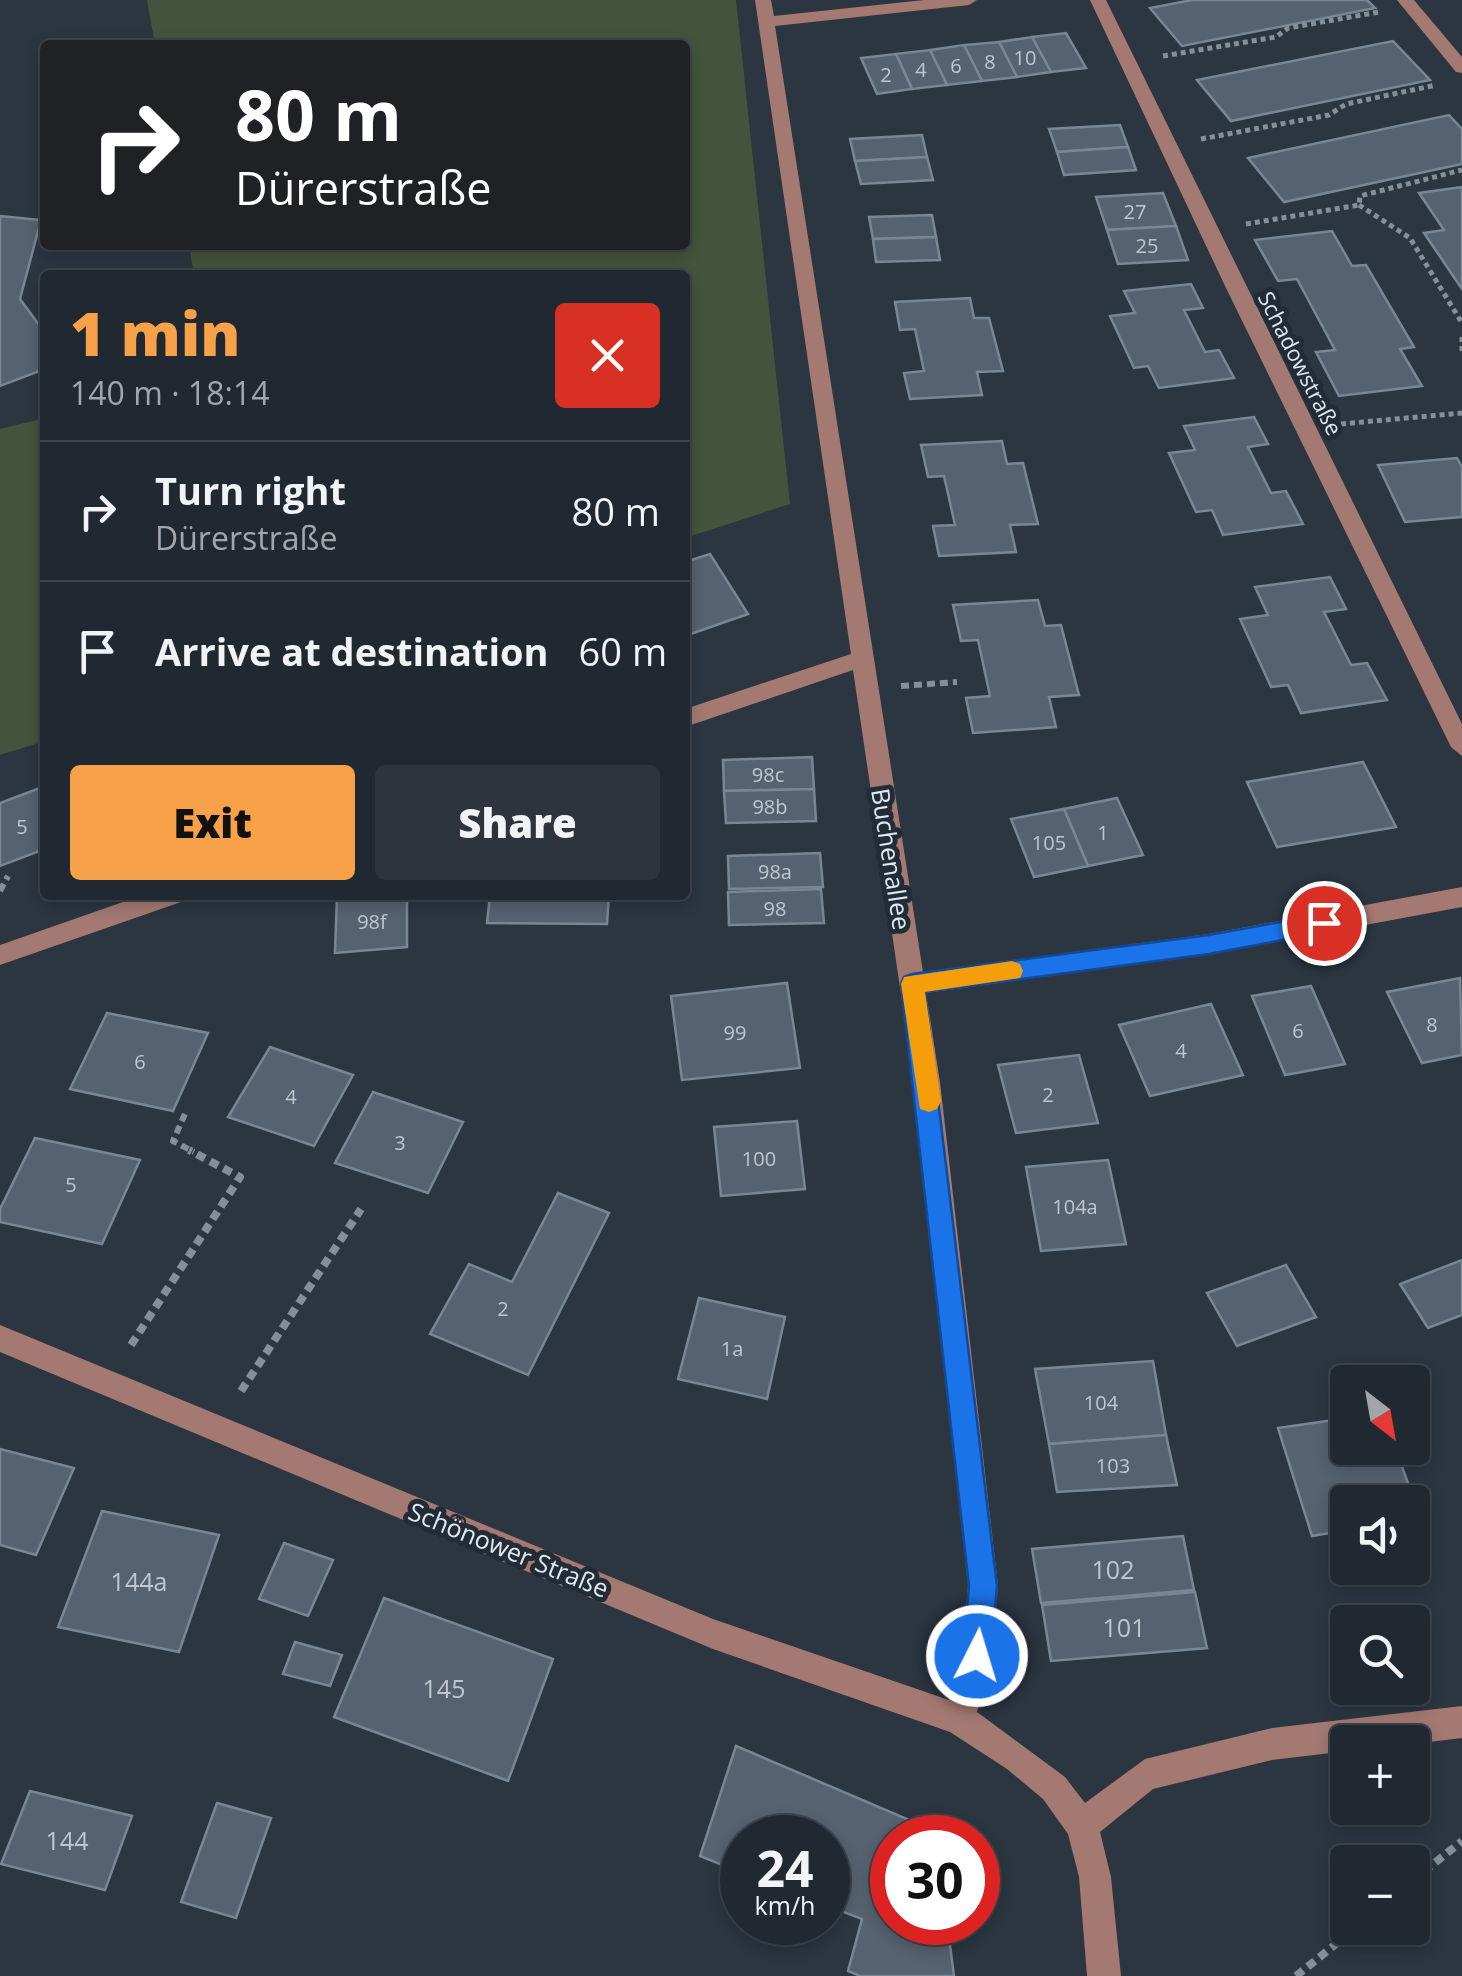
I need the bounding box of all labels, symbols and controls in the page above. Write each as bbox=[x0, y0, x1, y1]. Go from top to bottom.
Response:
house number: 10 bbox=[1014, 44, 1036, 71]
house number: 8 bbox=[984, 48, 996, 75]
house number: 6 bbox=[950, 52, 962, 79]
house number: 4 bbox=[915, 56, 927, 83]
house number: 2 bbox=[880, 61, 892, 88]
text: 80 m bbox=[235, 66, 402, 162]
icon: right bbox=[70, 80, 200, 210]
text: Dürerstraße bbox=[235, 157, 491, 218]
house number: 27 bbox=[1124, 198, 1146, 225]
house number: 25 bbox=[1136, 232, 1158, 259]
street label: Schadowstraße bbox=[1252, 286, 1350, 440]
text: 1 min bbox=[70, 292, 240, 374]
button: close bbox=[555, 303, 660, 408]
text: 140 m · 18:14 bbox=[70, 371, 269, 414]
text: Turn right bbox=[155, 464, 346, 516]
icon: right bbox=[70, 484, 125, 539]
text: 80 m bbox=[571, 485, 660, 537]
text: Dürerstraße bbox=[155, 516, 337, 559]
icon: arrive bbox=[70, 624, 125, 679]
text: Arrive at destination bbox=[155, 625, 549, 677]
text: 60 m bbox=[579, 625, 667, 677]
house number: 98c bbox=[752, 761, 784, 788]
button: Exit bbox=[70, 765, 355, 880]
button: Share bbox=[375, 765, 660, 880]
street label: Buchenallee bbox=[864, 786, 920, 932]
house number: 98b bbox=[752, 793, 788, 820]
house number: 5 bbox=[16, 813, 28, 840]
house number: 1 bbox=[1097, 819, 1109, 846]
house number: 105 bbox=[1032, 829, 1066, 856]
house number: 98a bbox=[758, 858, 792, 885]
pin bbox=[1282, 881, 1367, 966]
house number: 98 bbox=[764, 895, 786, 922]
icon: arrive bbox=[1297, 896, 1352, 951]
house number: 98f bbox=[357, 908, 388, 935]
house number: 8 bbox=[1426, 1011, 1438, 1038]
house number: 6 bbox=[1292, 1017, 1304, 1044]
house number: 99 bbox=[724, 1019, 746, 1046]
house number: 4 bbox=[1175, 1037, 1187, 1064]
house number: 6 bbox=[134, 1048, 146, 1075]
house number: 2 bbox=[1042, 1081, 1054, 1108]
house number: 4 bbox=[285, 1083, 297, 1110]
house number: 3 bbox=[394, 1129, 406, 1156]
house number: 100 bbox=[742, 1145, 776, 1172]
house number: 5 bbox=[65, 1171, 77, 1198]
house number: 104a bbox=[1052, 1193, 1098, 1220]
house number: 2 bbox=[497, 1295, 509, 1322]
house number: 1a bbox=[721, 1335, 743, 1362]
north arrow bbox=[1330, 1365, 1430, 1465]
map controls bbox=[1330, 1365, 1430, 1945]
house number: 104 bbox=[1084, 1389, 1119, 1416]
house number: 103 bbox=[1096, 1452, 1130, 1479]
button: sound bbox=[1330, 1485, 1430, 1585]
street label: Schönower Straße bbox=[404, 1493, 614, 1605]
house number: 102 bbox=[1092, 1552, 1134, 1586]
house number: 144a bbox=[111, 1564, 167, 1598]
position arrow bbox=[925, 1604, 1029, 1708]
button: search bbox=[1330, 1605, 1430, 1705]
house number: 101 bbox=[1103, 1610, 1145, 1644]
house number: 145 bbox=[423, 1671, 465, 1705]
button: + bbox=[1330, 1725, 1430, 1825]
speed limit sign: 30 bbox=[870, 1815, 1000, 1945]
house number: 144 bbox=[46, 1823, 88, 1857]
text: 24 bbox=[756, 1834, 814, 1902]
button: − bbox=[1330, 1845, 1430, 1945]
text: km/h bbox=[755, 1888, 815, 1922]

